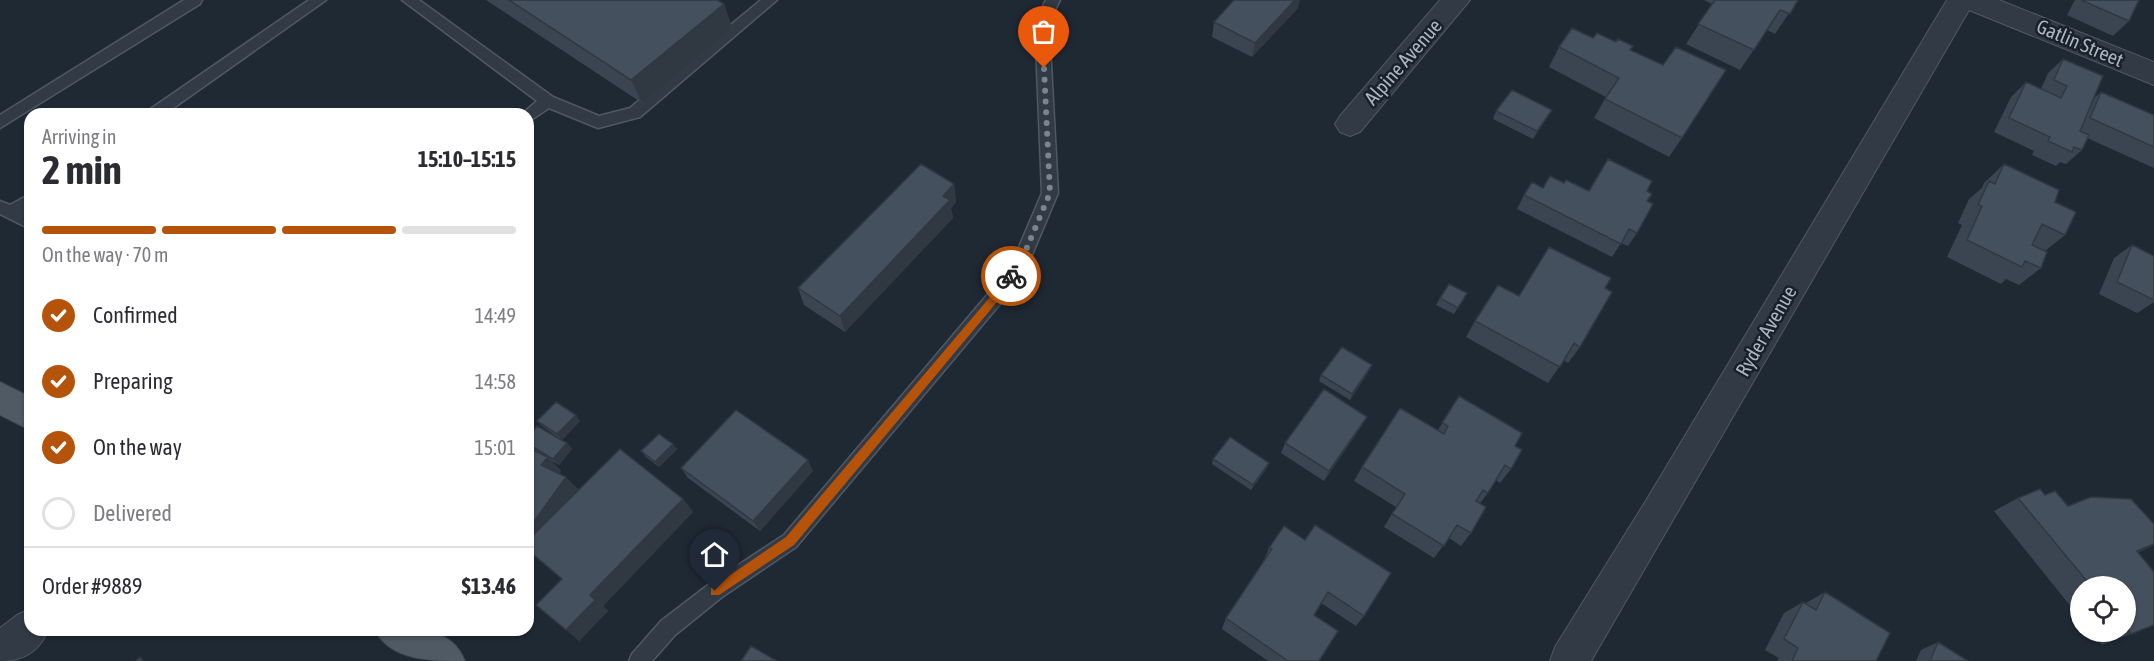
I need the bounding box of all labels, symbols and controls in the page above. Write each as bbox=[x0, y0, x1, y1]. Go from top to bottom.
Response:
pin bbox=[1018, 6, 1069, 68]
street label: Alpine Avenue bbox=[1359, 14, 1446, 109]
street label: Gatlin Street bbox=[2033, 14, 2127, 71]
icon: bag bbox=[1027, 15, 1060, 48]
text: Arriving in bbox=[42, 125, 116, 148]
text: 15:10–15:15 bbox=[418, 146, 516, 172]
text: 2 min bbox=[42, 148, 122, 192]
text: On the way · 70 m bbox=[42, 243, 168, 266]
courier bbox=[981, 246, 1041, 306]
icon: bike bbox=[995, 260, 1028, 293]
street label: Ryder Avenue bbox=[1730, 281, 1801, 380]
icon: check bbox=[42, 299, 75, 332]
text: Confirmed bbox=[93, 302, 178, 328]
text: 14:49 bbox=[475, 304, 516, 327]
icon: check bbox=[42, 365, 75, 398]
text: Preparing bbox=[93, 368, 173, 394]
text: 14:58 bbox=[475, 370, 516, 393]
icon: check bbox=[42, 431, 75, 464]
text: On the way bbox=[93, 434, 182, 460]
text: 15:01 bbox=[474, 436, 516, 459]
text: Delivered bbox=[93, 500, 172, 526]
pin bbox=[689, 529, 740, 591]
icon: home bbox=[698, 538, 731, 571]
text: Order #9889 bbox=[42, 573, 142, 599]
text: $13.46 bbox=[461, 573, 516, 599]
map controls bbox=[2070, 576, 2136, 642]
button: locate bbox=[2070, 576, 2136, 642]

